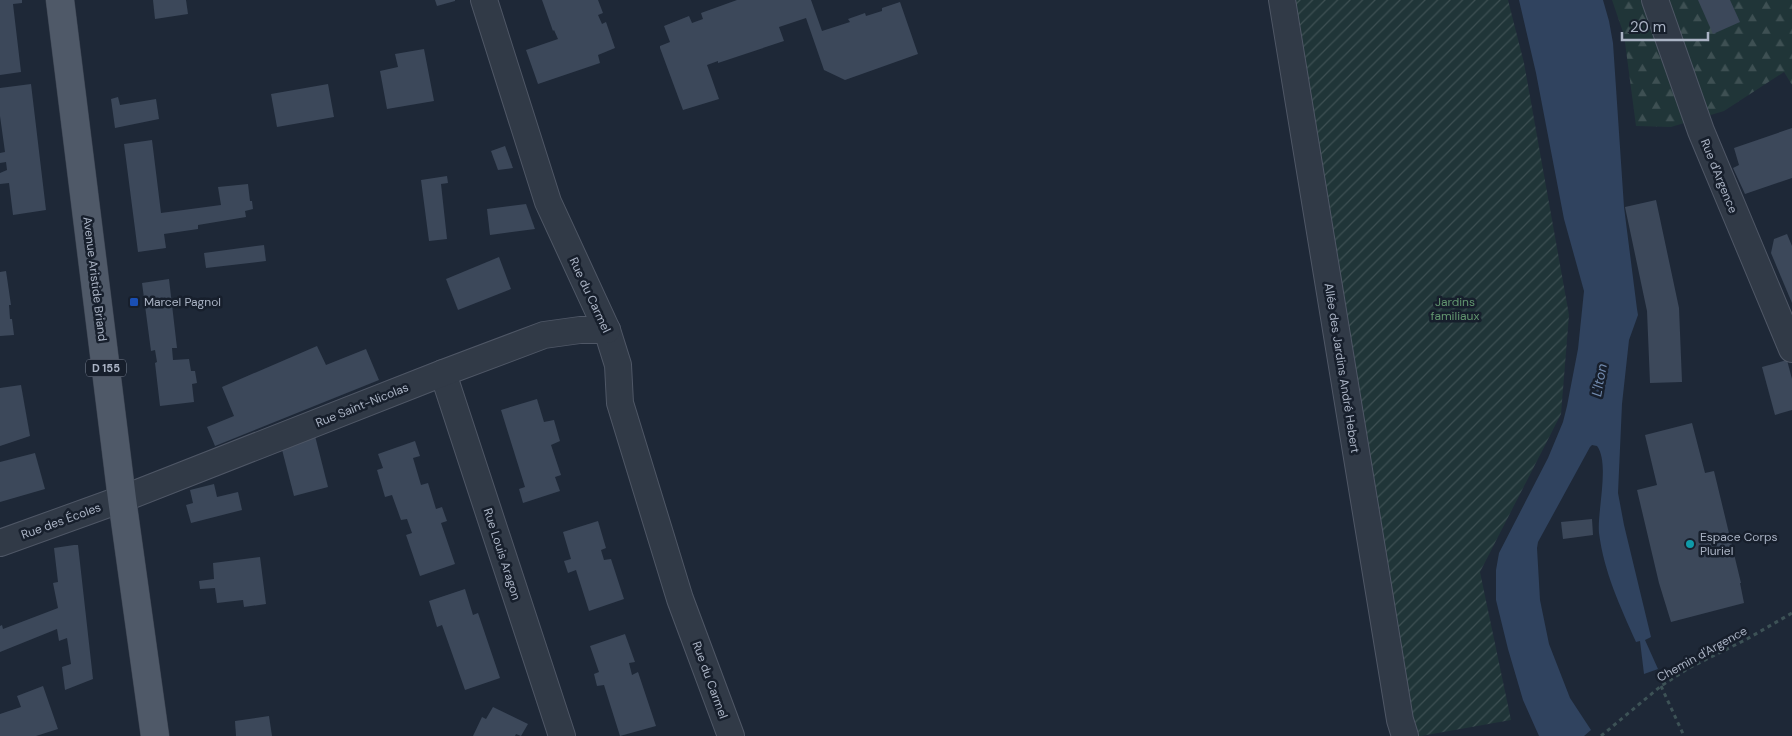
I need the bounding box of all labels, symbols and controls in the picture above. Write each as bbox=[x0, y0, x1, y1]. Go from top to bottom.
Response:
scale bar bbox=[1622, 10, 1708, 42]
text: 20 m bbox=[1630, 17, 1666, 37]
street label: Rue d'Argence bbox=[1697, 136, 1741, 216]
street label: Avenue Aristide Briand bbox=[79, 216, 111, 342]
street label: Rue du Carmel bbox=[566, 255, 614, 335]
street label: Allée des Jardins André Hebert bbox=[1321, 282, 1363, 454]
place label: Marcel Pagnol bbox=[144, 294, 221, 310]
park label: Jardins familiaux bbox=[1431, 294, 1479, 324]
marker: Marcel Pagnol bbox=[128, 296, 140, 308]
road number: D 155 bbox=[86, 359, 126, 376]
water label: L'Iton bbox=[1587, 362, 1611, 398]
street label: Rue Saint-Nicolas bbox=[313, 379, 411, 431]
street label: Rue des Écoles bbox=[19, 499, 103, 543]
street label: Rue Louis Aragon bbox=[480, 506, 524, 602]
place label: Espace Corps Pluriel bbox=[1700, 529, 1777, 559]
marker: Espace Corps Pluriel bbox=[1684, 538, 1696, 550]
street label: Chemin d'Argence bbox=[1654, 622, 1750, 685]
street label: Rue du Carmel bbox=[689, 639, 731, 721]

